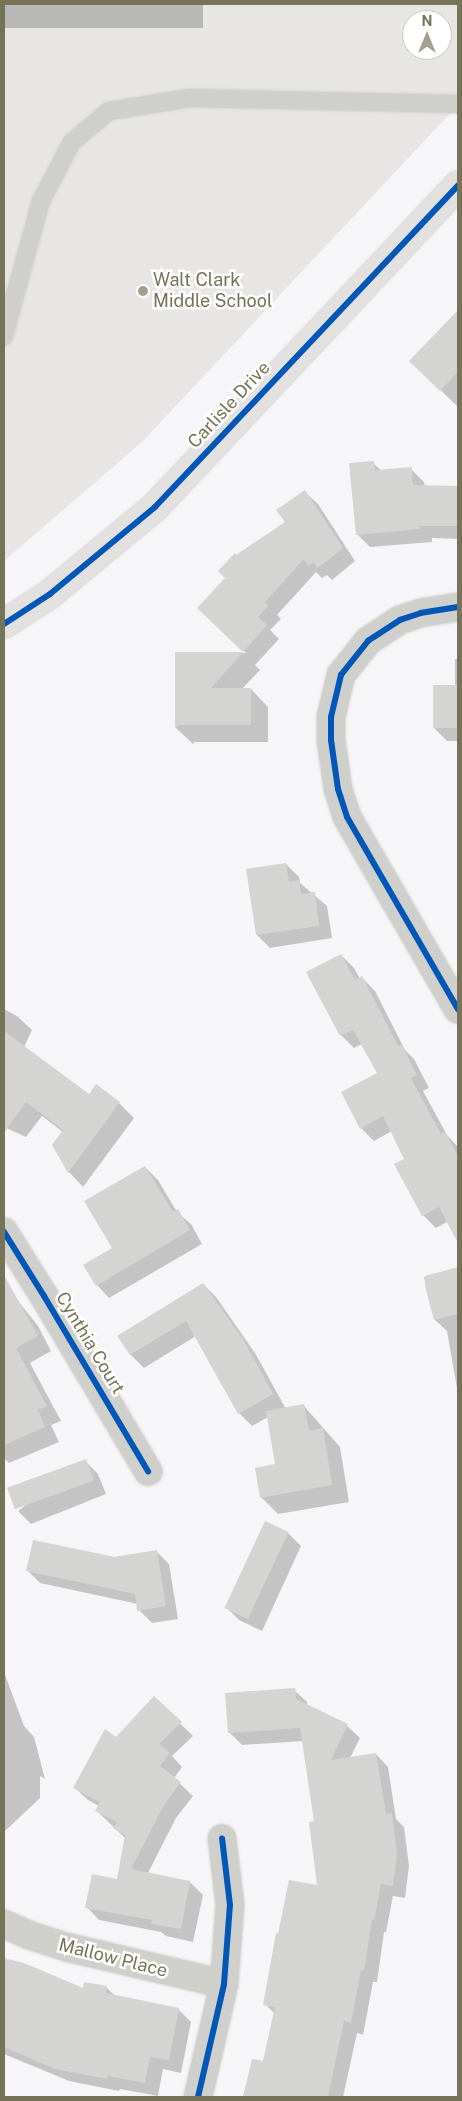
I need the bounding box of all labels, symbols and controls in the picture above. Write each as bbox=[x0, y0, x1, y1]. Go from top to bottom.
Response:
north arrow bbox=[402, 10, 452, 60]
text: N bbox=[422, 13, 432, 29]
place label: Walt Clark Middle School bbox=[153, 270, 272, 312]
marker: Walt Clark Middle School bbox=[137, 285, 149, 297]
street label: Carlisle Drive bbox=[183, 357, 275, 453]
street label: Cynthia Court bbox=[51, 1288, 129, 1398]
street label: Mallow Place bbox=[56, 1934, 170, 1982]

